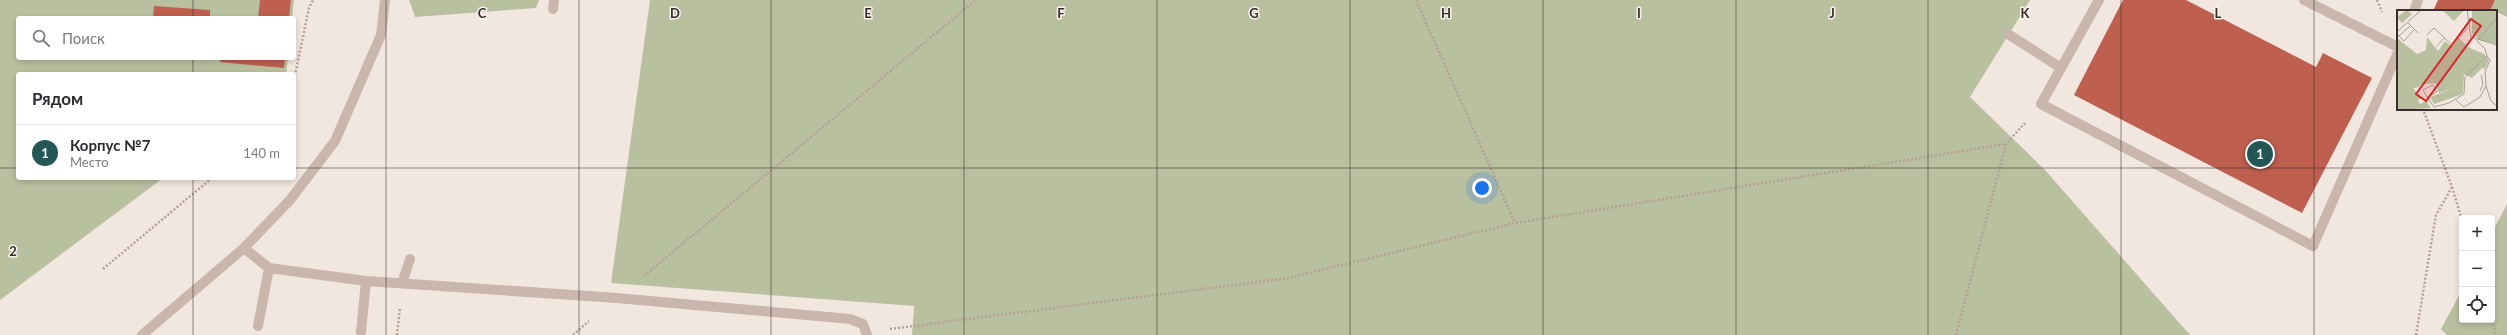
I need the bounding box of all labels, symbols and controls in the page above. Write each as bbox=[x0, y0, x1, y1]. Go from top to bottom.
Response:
text: C bbox=[478, 5, 487, 21]
text: D bbox=[670, 5, 680, 21]
text: E bbox=[864, 5, 872, 21]
text: F bbox=[1057, 5, 1065, 21]
text: G bbox=[1249, 5, 1259, 21]
text: H bbox=[1441, 5, 1451, 21]
text: I bbox=[1637, 5, 1641, 21]
text: J bbox=[1829, 5, 1835, 21]
text: K bbox=[2021, 5, 2031, 21]
text: L bbox=[2215, 5, 2222, 21]
inset map bbox=[2397, 10, 2497, 110]
search box bbox=[16, 16, 296, 60]
icon: search bbox=[30, 27, 52, 49]
text: Поиск bbox=[62, 29, 105, 47]
text: Рядом bbox=[32, 88, 83, 109]
text: Корпус №7 bbox=[70, 136, 150, 154]
pin: 1 bbox=[2247, 139, 2273, 169]
text: 1 bbox=[41, 145, 49, 161]
text: 140 m bbox=[243, 145, 280, 161]
text: Место bbox=[70, 154, 109, 170]
your location bbox=[1472, 178, 1492, 198]
map controls bbox=[2459, 215, 2495, 323]
button: + bbox=[2459, 215, 2495, 251]
text: 2 bbox=[9, 243, 17, 259]
button: − bbox=[2459, 251, 2495, 287]
button: locate bbox=[2459, 287, 2495, 323]

